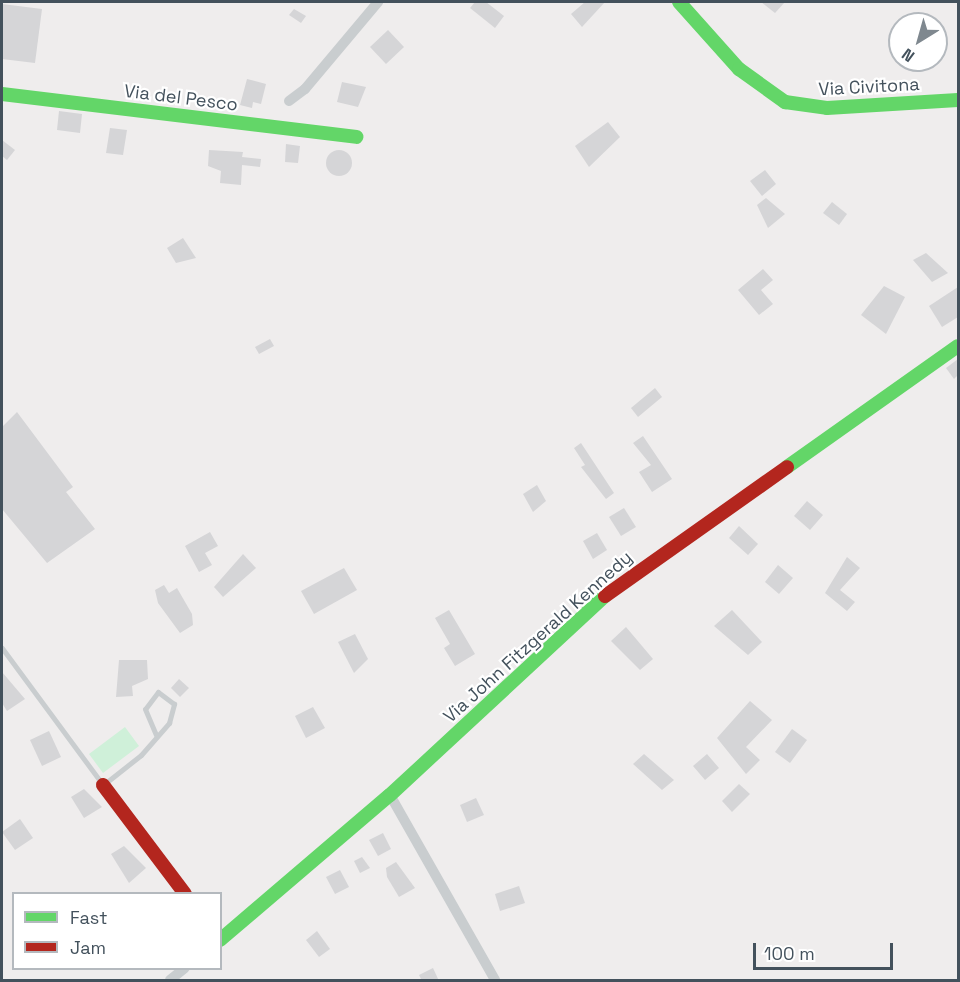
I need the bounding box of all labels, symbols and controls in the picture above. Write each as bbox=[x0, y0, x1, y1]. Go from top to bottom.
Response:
north arrow bbox=[888, 12, 948, 72]
text: N bbox=[897, 44, 919, 67]
street label: Via Civitona bbox=[818, 74, 920, 100]
street label: Via del Pesco bbox=[123, 80, 239, 116]
street label: Via John Fitzgerald Kennedy bbox=[439, 547, 637, 727]
legend bbox=[12, 892, 222, 970]
text: Fast bbox=[70, 906, 107, 929]
scale bar bbox=[756, 931, 896, 969]
text: Jam bbox=[70, 936, 106, 959]
text: 100 m bbox=[764, 942, 815, 965]

